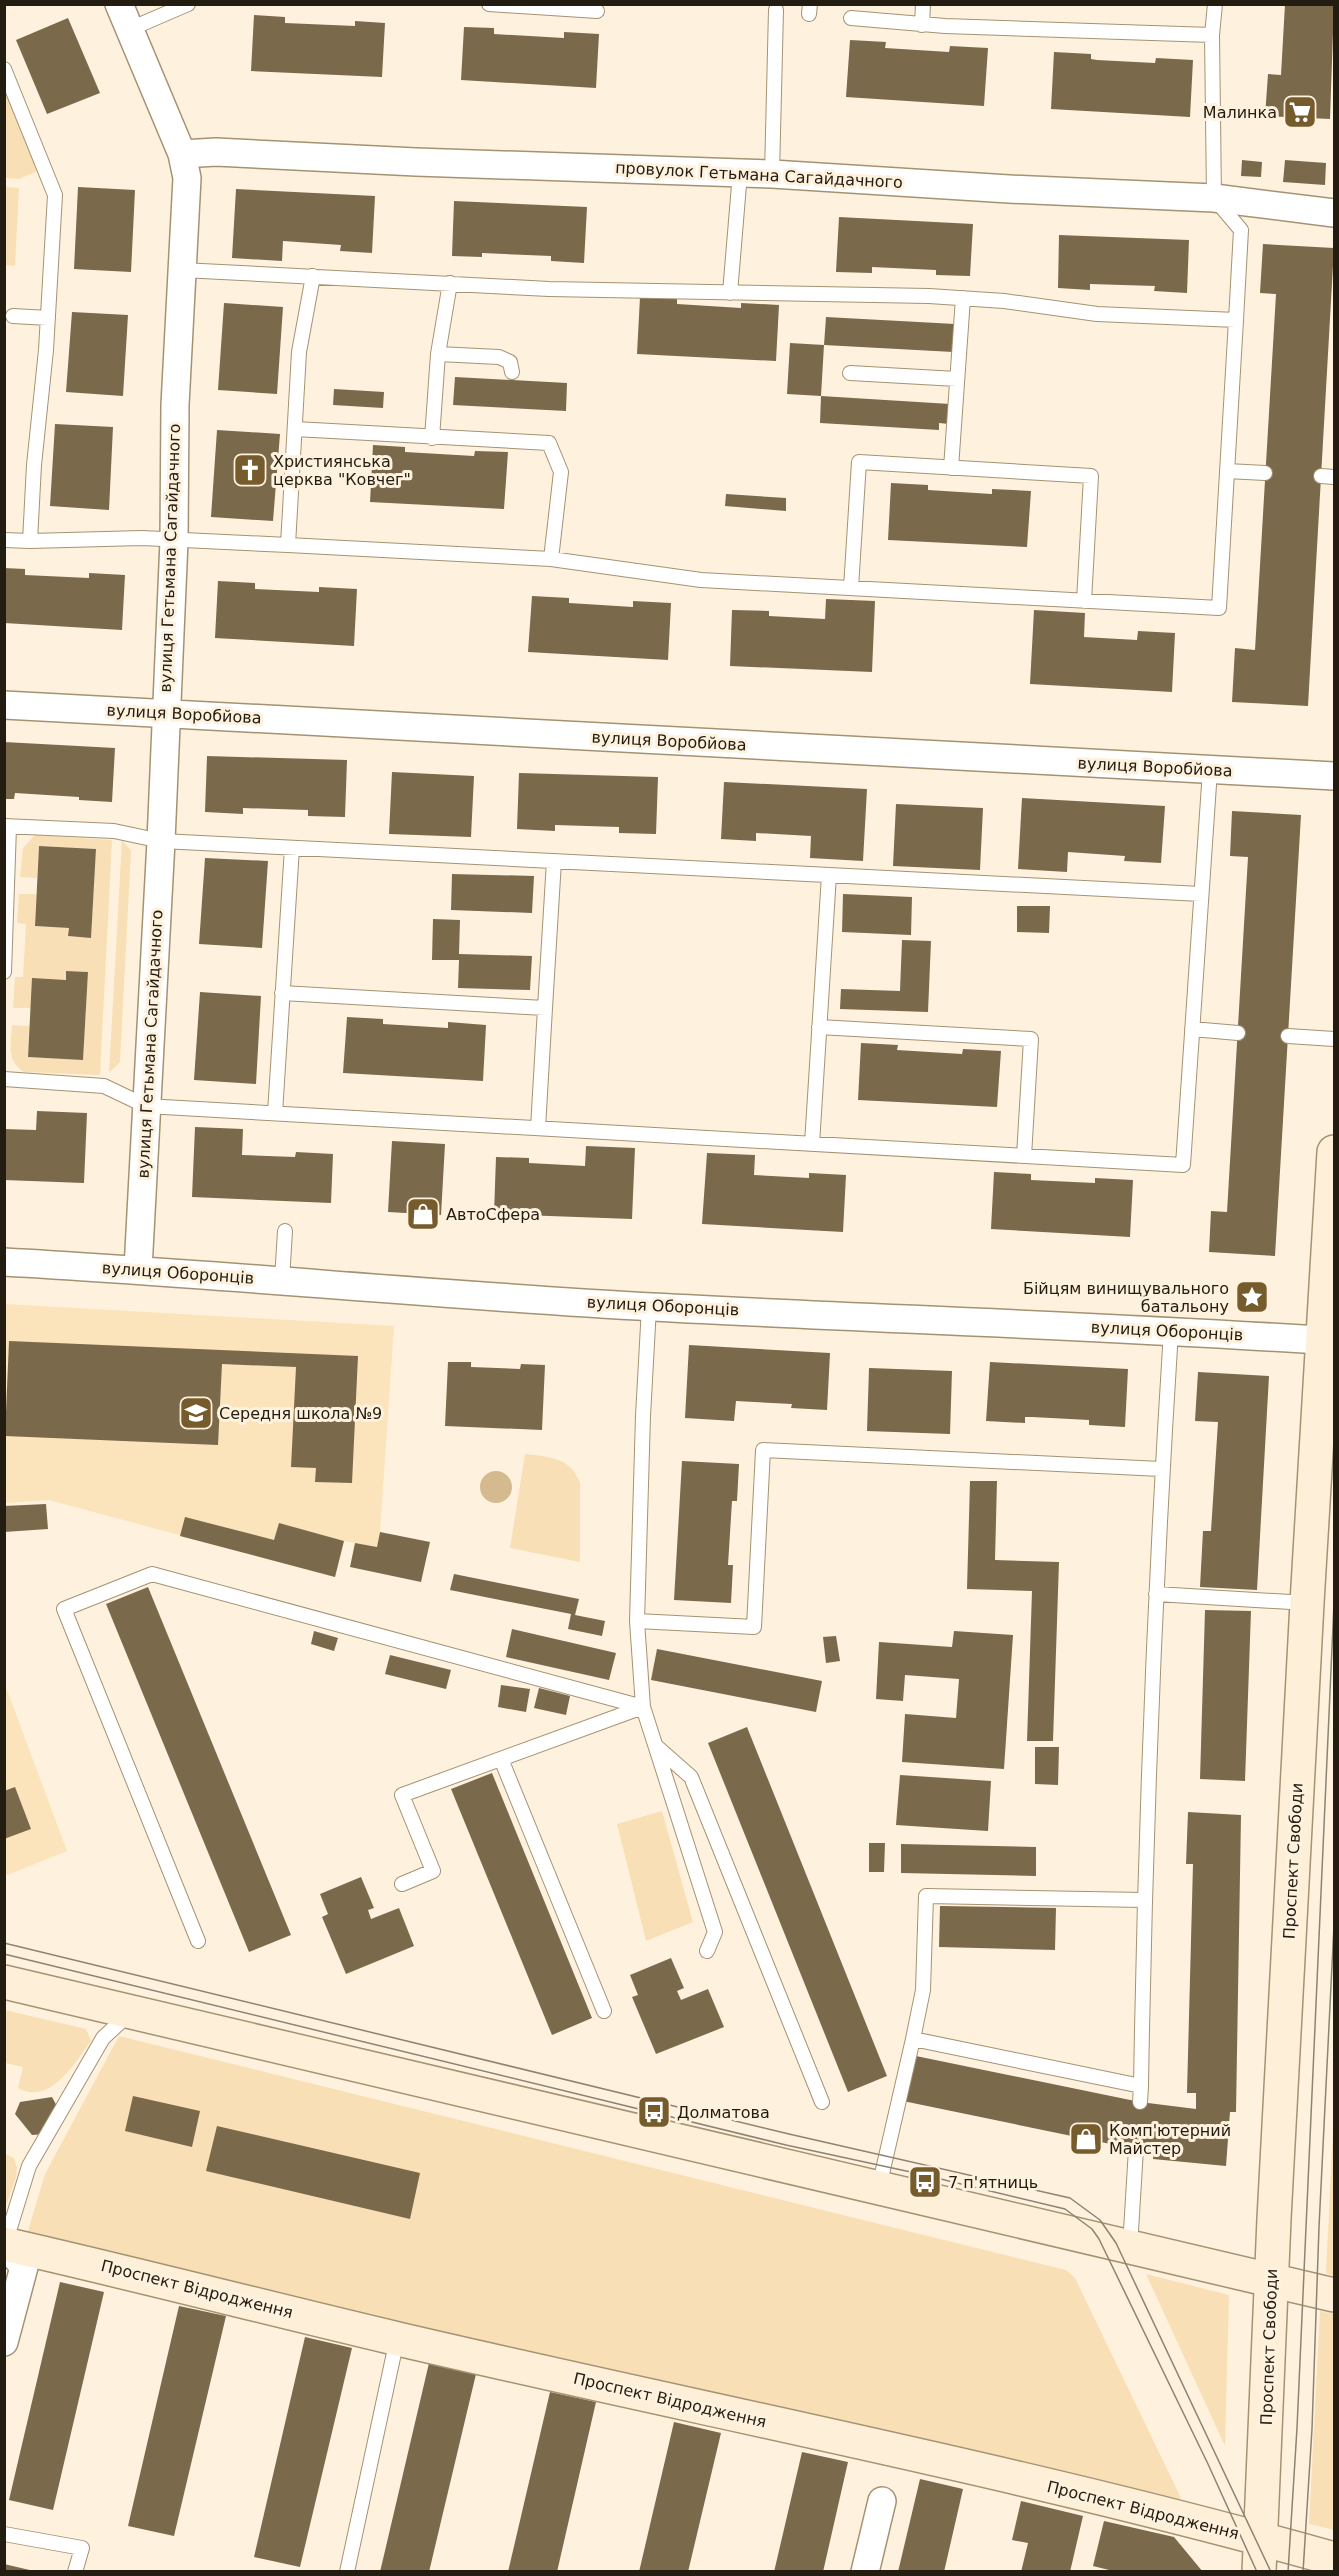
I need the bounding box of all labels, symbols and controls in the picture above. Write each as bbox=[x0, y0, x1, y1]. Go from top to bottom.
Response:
supermarket icon: Малинка bbox=[1282, 94, 1318, 130]
place label: Малинка bbox=[1203, 103, 1277, 122]
street label: провулок Гетьмана Сагайдачного bbox=[615, 158, 903, 192]
street label: вулиця Гетьмана Сагайдачного bbox=[156, 423, 184, 693]
church icon: Християнська церква "Ковчег" bbox=[232, 452, 268, 488]
place label: Християнська церква "Ковчег" bbox=[273, 452, 411, 489]
street label: вулиця Воробйова bbox=[106, 700, 262, 728]
street label: вулиця Воробйова bbox=[591, 727, 747, 755]
street label: вулиця Воробйова bbox=[1077, 753, 1233, 781]
street label: вулиця Гетьмана Сагайдачного bbox=[133, 909, 167, 1179]
shop icon: АвтоСфера bbox=[405, 1196, 441, 1232]
place label: АвтоСфера bbox=[446, 1205, 540, 1224]
street label: вулиця Оборонців bbox=[101, 1258, 255, 1288]
place label: Бійцям винищувального батальону bbox=[1023, 1279, 1229, 1316]
place icon: Бійцям винищувального батальону bbox=[1234, 1279, 1270, 1315]
street label: вулиця Оборонців bbox=[586, 1293, 740, 1319]
street label: вулиця Оборонців bbox=[1090, 1318, 1244, 1344]
school or university icon: Середня школа №9 bbox=[178, 1395, 214, 1431]
place label: Середня школа №9 bbox=[219, 1404, 382, 1423]
street label: Проспект Свободи bbox=[1279, 1782, 1307, 1940]
bus stop icon: Долматова bbox=[636, 2094, 672, 2130]
place label: Долматова bbox=[677, 2103, 770, 2122]
shop icon: Комп'ютерний Майстер bbox=[1068, 2121, 1104, 2157]
place label: Комп'ютерний Майстер bbox=[1109, 2121, 1231, 2158]
bus stop icon: 7 п'ятниць bbox=[907, 2164, 943, 2200]
place label: 7 п'ятниць bbox=[948, 2173, 1038, 2192]
street label: Проспект Відродження bbox=[99, 2256, 295, 2322]
street label: Проспект Свободи bbox=[1257, 2268, 1281, 2426]
street label: Проспект Відродження bbox=[572, 2369, 768, 2431]
street label: Проспект Відродження bbox=[1045, 2477, 1241, 2543]

